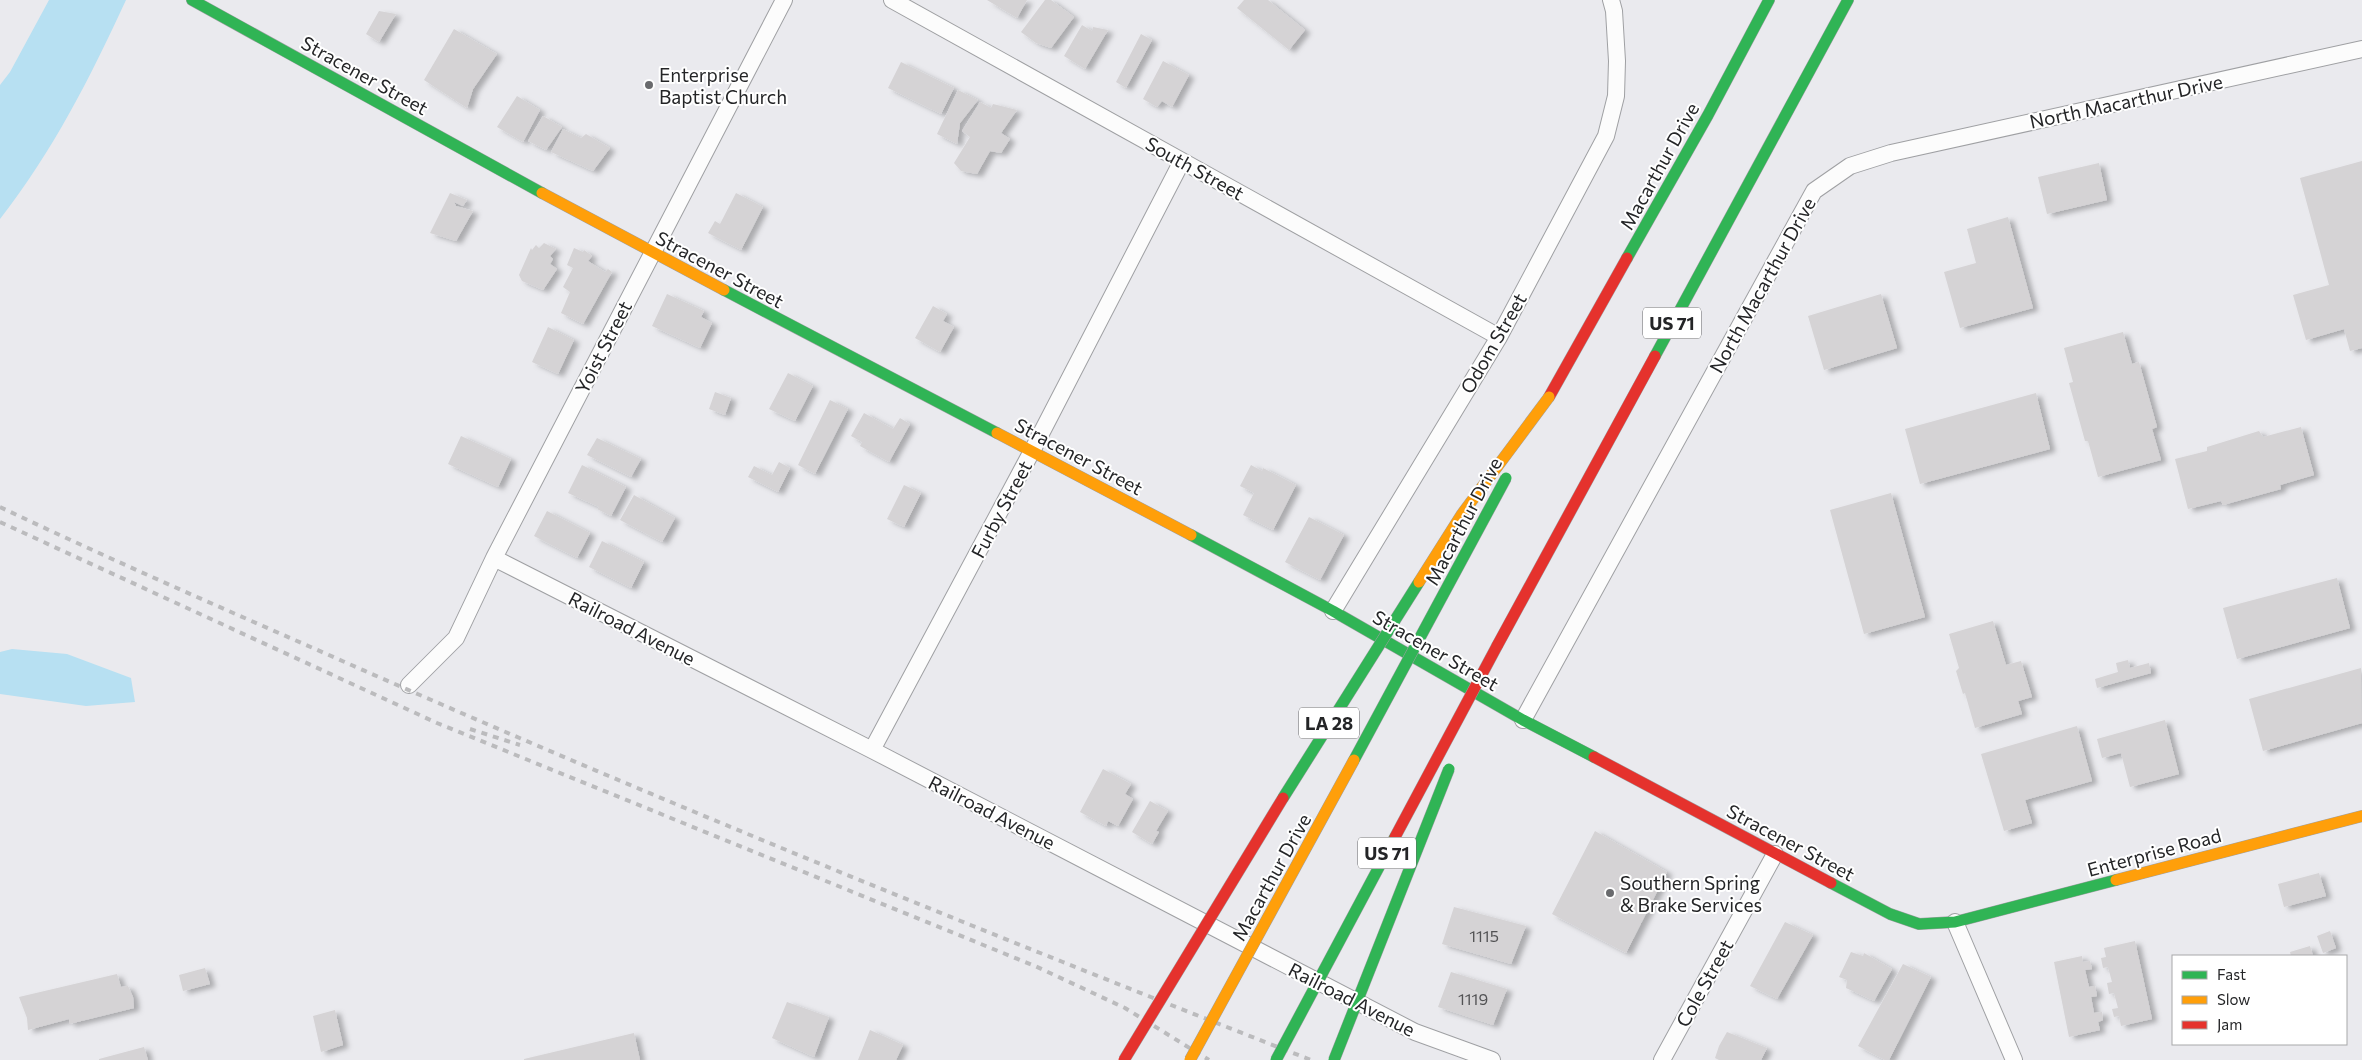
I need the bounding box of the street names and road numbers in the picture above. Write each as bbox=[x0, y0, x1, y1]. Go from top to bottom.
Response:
street label: Stracener Street bbox=[298, 31, 433, 119]
street label: North Macarthur Drive bbox=[2027, 69, 2225, 133]
street label: Macarthur Drive bbox=[1615, 99, 1703, 233]
street label: South Street bbox=[1142, 131, 1248, 205]
street label: North Macarthur Drive bbox=[1704, 193, 1820, 377]
street label: Stracener Street bbox=[652, 226, 788, 312]
street label: Odom Street bbox=[1455, 289, 1531, 397]
street label: Yoist Street bbox=[570, 297, 636, 397]
road number: US 71 bbox=[1643, 307, 1701, 338]
street label: Stracener Street bbox=[1011, 413, 1147, 499]
street label: Macarthur Drive bbox=[1420, 453, 1506, 589]
street label: Furby Street bbox=[966, 456, 1036, 562]
street label: Railroad Avenue bbox=[565, 586, 699, 670]
street label: Stracener Street bbox=[1369, 605, 1503, 695]
road number: LA 28 bbox=[1299, 708, 1359, 738]
street label: Railroad Avenue bbox=[925, 770, 1059, 854]
street label: Stracener Street bbox=[1723, 799, 1859, 885]
street label: Macarthur Drive bbox=[1227, 810, 1315, 944]
street label: Enterprise Road bbox=[2084, 823, 2224, 881]
road number: US 71 bbox=[1358, 838, 1416, 868]
street label: Cole Street bbox=[1671, 935, 1738, 1031]
street label: Railroad Avenue bbox=[1285, 957, 1419, 1041]

